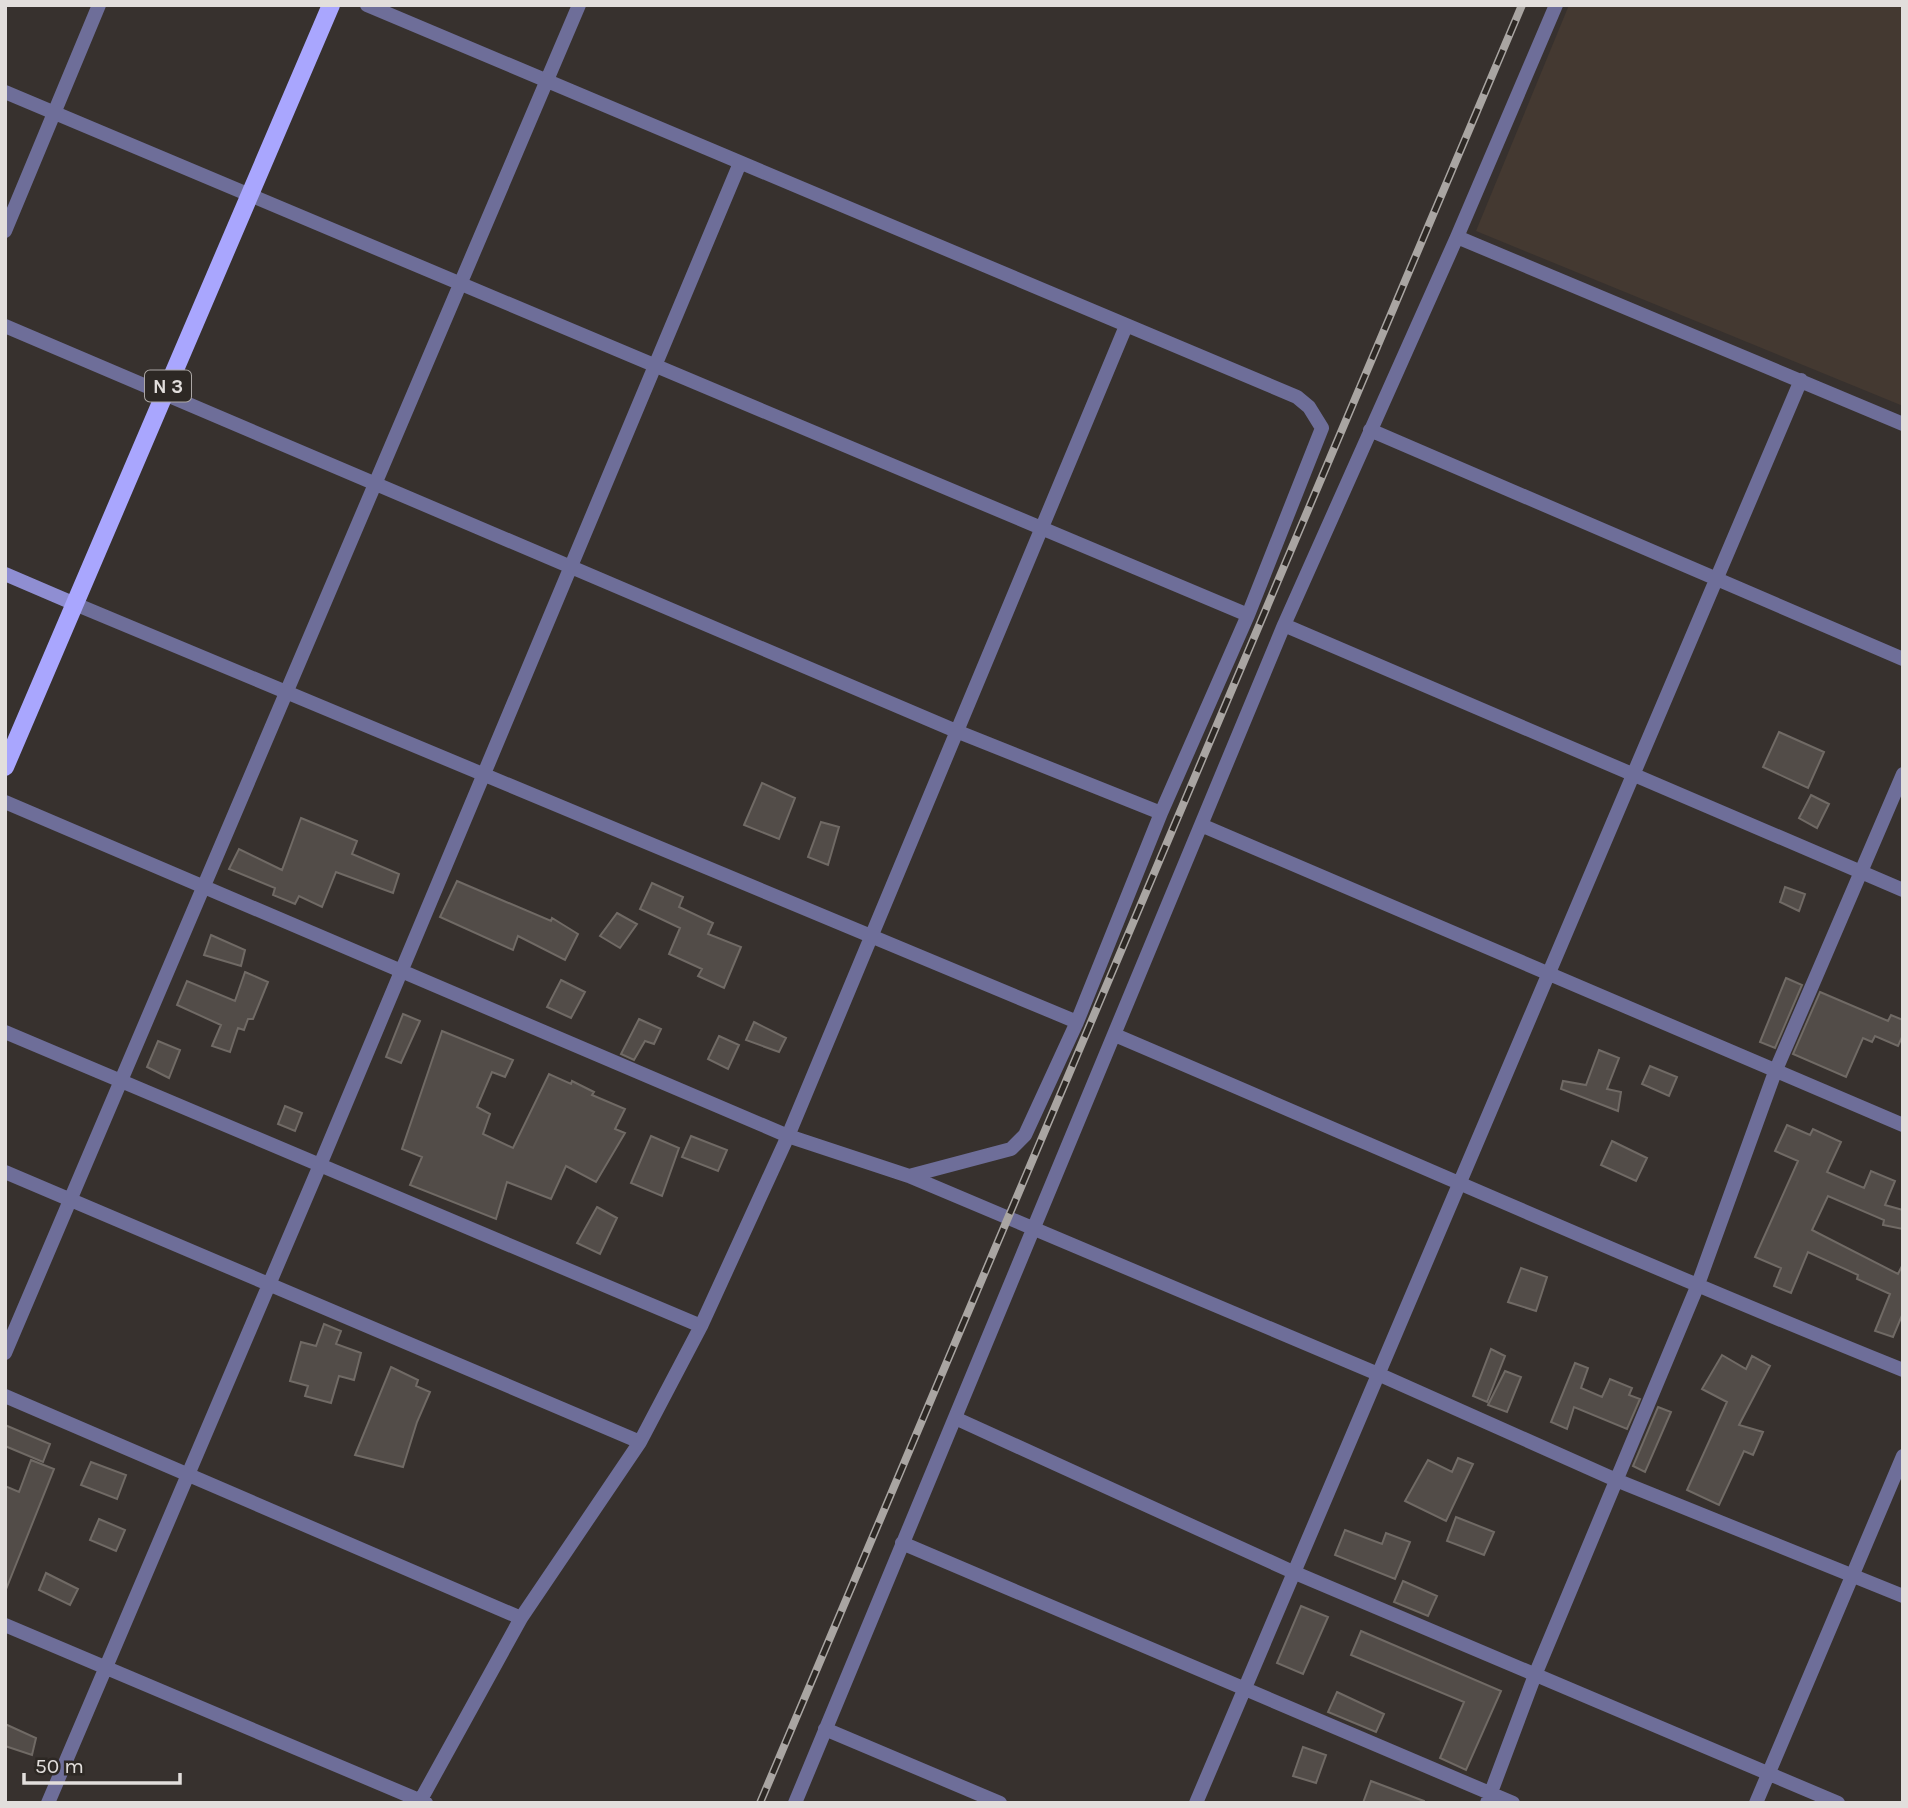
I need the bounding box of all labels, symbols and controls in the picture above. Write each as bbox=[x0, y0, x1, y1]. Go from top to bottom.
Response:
road number: N 3 bbox=[145, 370, 191, 402]
scale bar bbox=[24, 1742, 180, 1786]
text: 50 m bbox=[35, 1754, 84, 1778]

